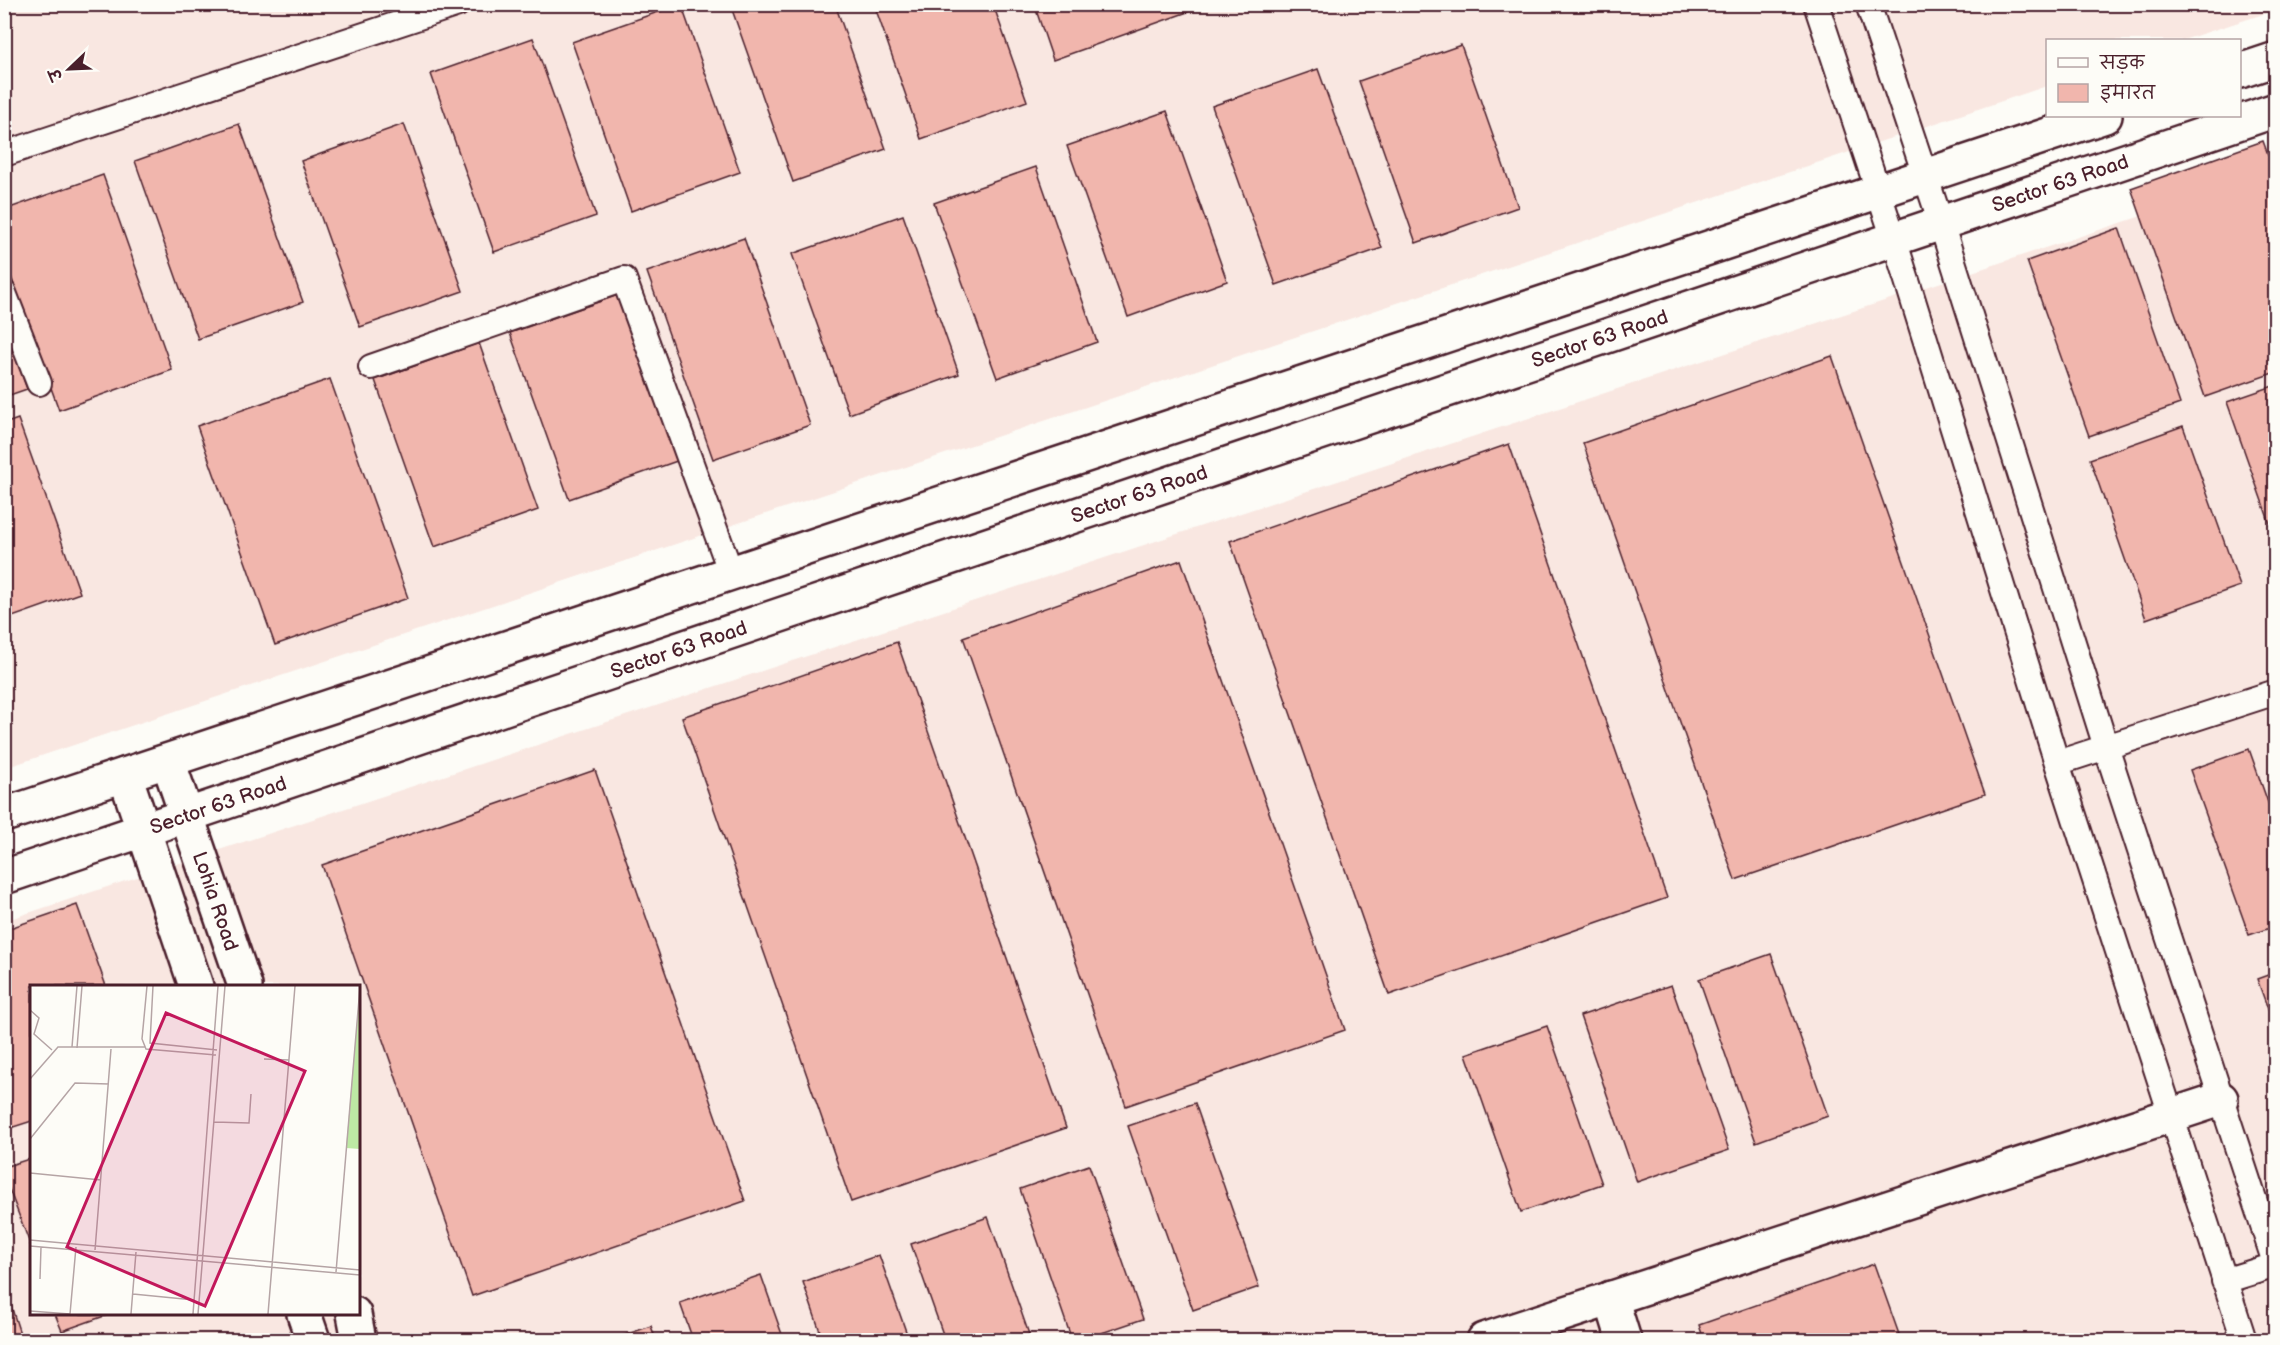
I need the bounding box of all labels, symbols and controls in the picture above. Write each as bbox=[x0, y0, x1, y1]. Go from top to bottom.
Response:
north arrow bbox=[39, 39, 99, 99]
legend bbox=[2046, 39, 2241, 117]
text: सड़क bbox=[2099, 53, 2145, 74]
text: उ bbox=[45, 64, 68, 85]
text: इमारत bbox=[2100, 83, 2156, 104]
street label: Sector 63 Road bbox=[1989, 150, 2132, 218]
street label: Sector 63 Road bbox=[1528, 305, 1671, 373]
street label: Sector 63 Road bbox=[1068, 461, 1211, 529]
street label: Sector 63 Road bbox=[608, 616, 750, 684]
street label: Sector 63 Road bbox=[147, 771, 290, 840]
street label: Lohia Road bbox=[187, 849, 243, 954]
inset map bbox=[30, 985, 360, 1315]

